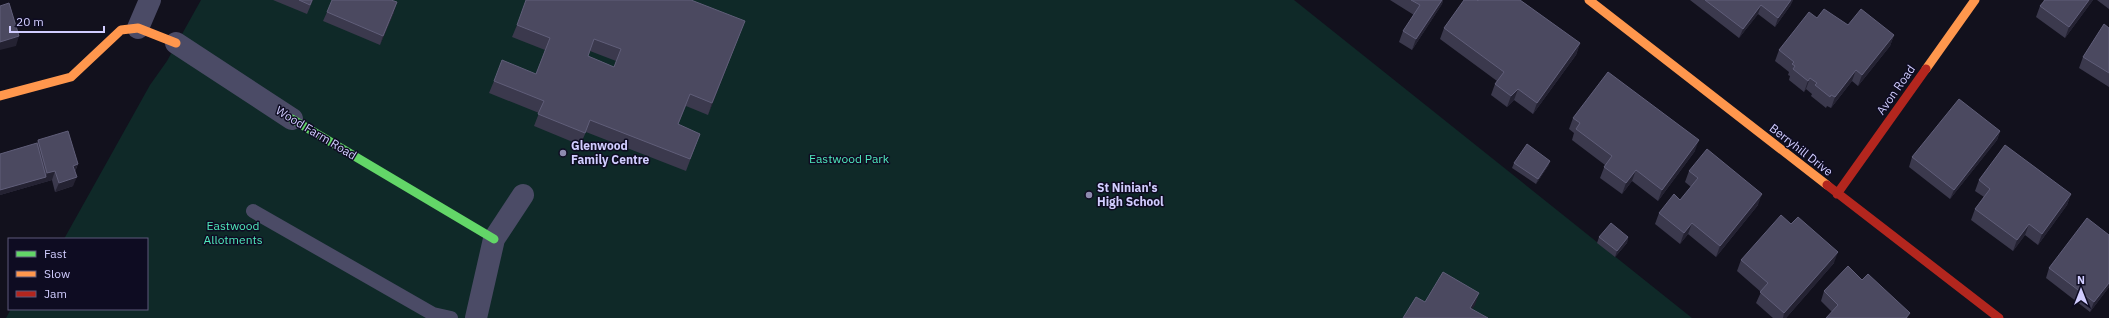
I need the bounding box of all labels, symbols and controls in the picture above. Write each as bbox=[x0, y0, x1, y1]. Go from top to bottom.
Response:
scale bar bbox=[10, 8, 104, 34]
text: 20 m bbox=[16, 14, 44, 29]
street label: Avon Road bbox=[1873, 62, 1918, 117]
street label: Wood Farm Road bbox=[273, 103, 359, 163]
street label: Berryhill Drive bbox=[1767, 120, 1836, 179]
place label: Glenwood Family Centre bbox=[571, 138, 649, 167]
marker: Glenwood Family Centre bbox=[558, 148, 568, 158]
park label: Eastwood Park bbox=[809, 151, 890, 166]
place label: St Ninian's High School bbox=[1097, 180, 1164, 209]
marker: St Ninian's High School bbox=[1084, 190, 1094, 200]
park label: Eastwood Allotments bbox=[203, 218, 263, 247]
legend bbox=[8, 238, 148, 310]
text: Fast bbox=[44, 246, 67, 261]
text: Slow bbox=[44, 266, 70, 281]
north arrow bbox=[2061, 270, 2101, 310]
text: N bbox=[2077, 273, 2085, 287]
text: Jam bbox=[44, 286, 67, 301]

